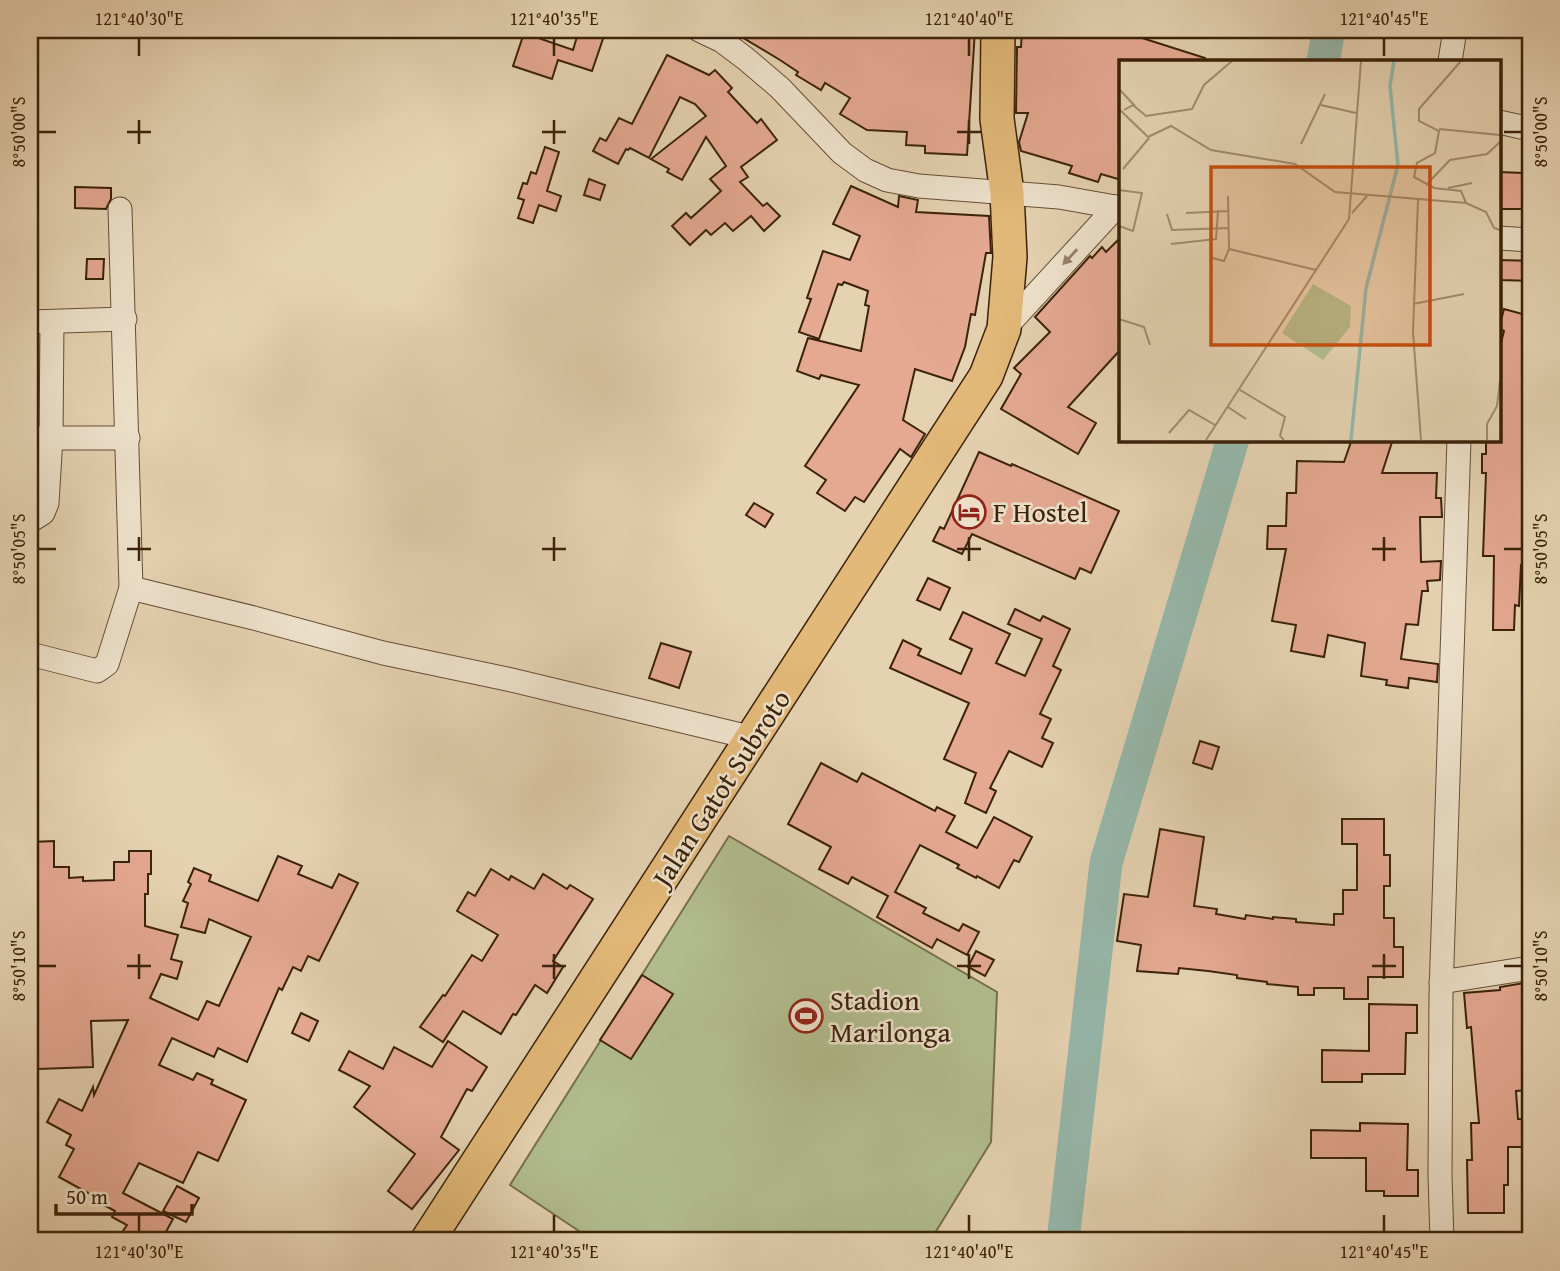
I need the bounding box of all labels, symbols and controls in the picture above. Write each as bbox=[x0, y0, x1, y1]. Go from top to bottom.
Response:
text: 121°40'30"E bbox=[95, 5, 183, 32]
text: 121°40'35"E bbox=[510, 5, 598, 32]
text: 121°40'40"E bbox=[925, 5, 1013, 32]
text: 121°40'45"E bbox=[1340, 5, 1428, 32]
inset map bbox=[1119, 60, 1500, 441]
text: 8°50'00"S bbox=[5, 96, 32, 168]
text: 8°50'00"S bbox=[1527, 96, 1554, 168]
one-way arrow bbox=[1061, 249, 1078, 266]
place label: F Hostel bbox=[993, 491, 1088, 532]
hotel icon: F Hostel bbox=[950, 493, 988, 531]
text: 8°50'05"S bbox=[5, 513, 32, 585]
text: 8°50'05"S bbox=[1527, 513, 1554, 585]
street label: Jalan Gatot Subroto bbox=[640, 681, 800, 897]
text: 8°50'10"S bbox=[5, 930, 32, 1002]
text: 8°50'10"S bbox=[1527, 930, 1554, 1002]
place label: Stadion Marilonga bbox=[830, 979, 951, 1052]
sports icon: Stadion Marilonga bbox=[787, 997, 825, 1035]
scale bar bbox=[56, 1173, 192, 1217]
text: 50 m bbox=[66, 1181, 108, 1212]
text: 121°40'30"E bbox=[95, 1238, 183, 1265]
text: 121°40'35"E bbox=[510, 1238, 598, 1265]
text: 121°40'40"E bbox=[925, 1238, 1013, 1265]
text: 121°40'45"E bbox=[1340, 1238, 1428, 1265]

